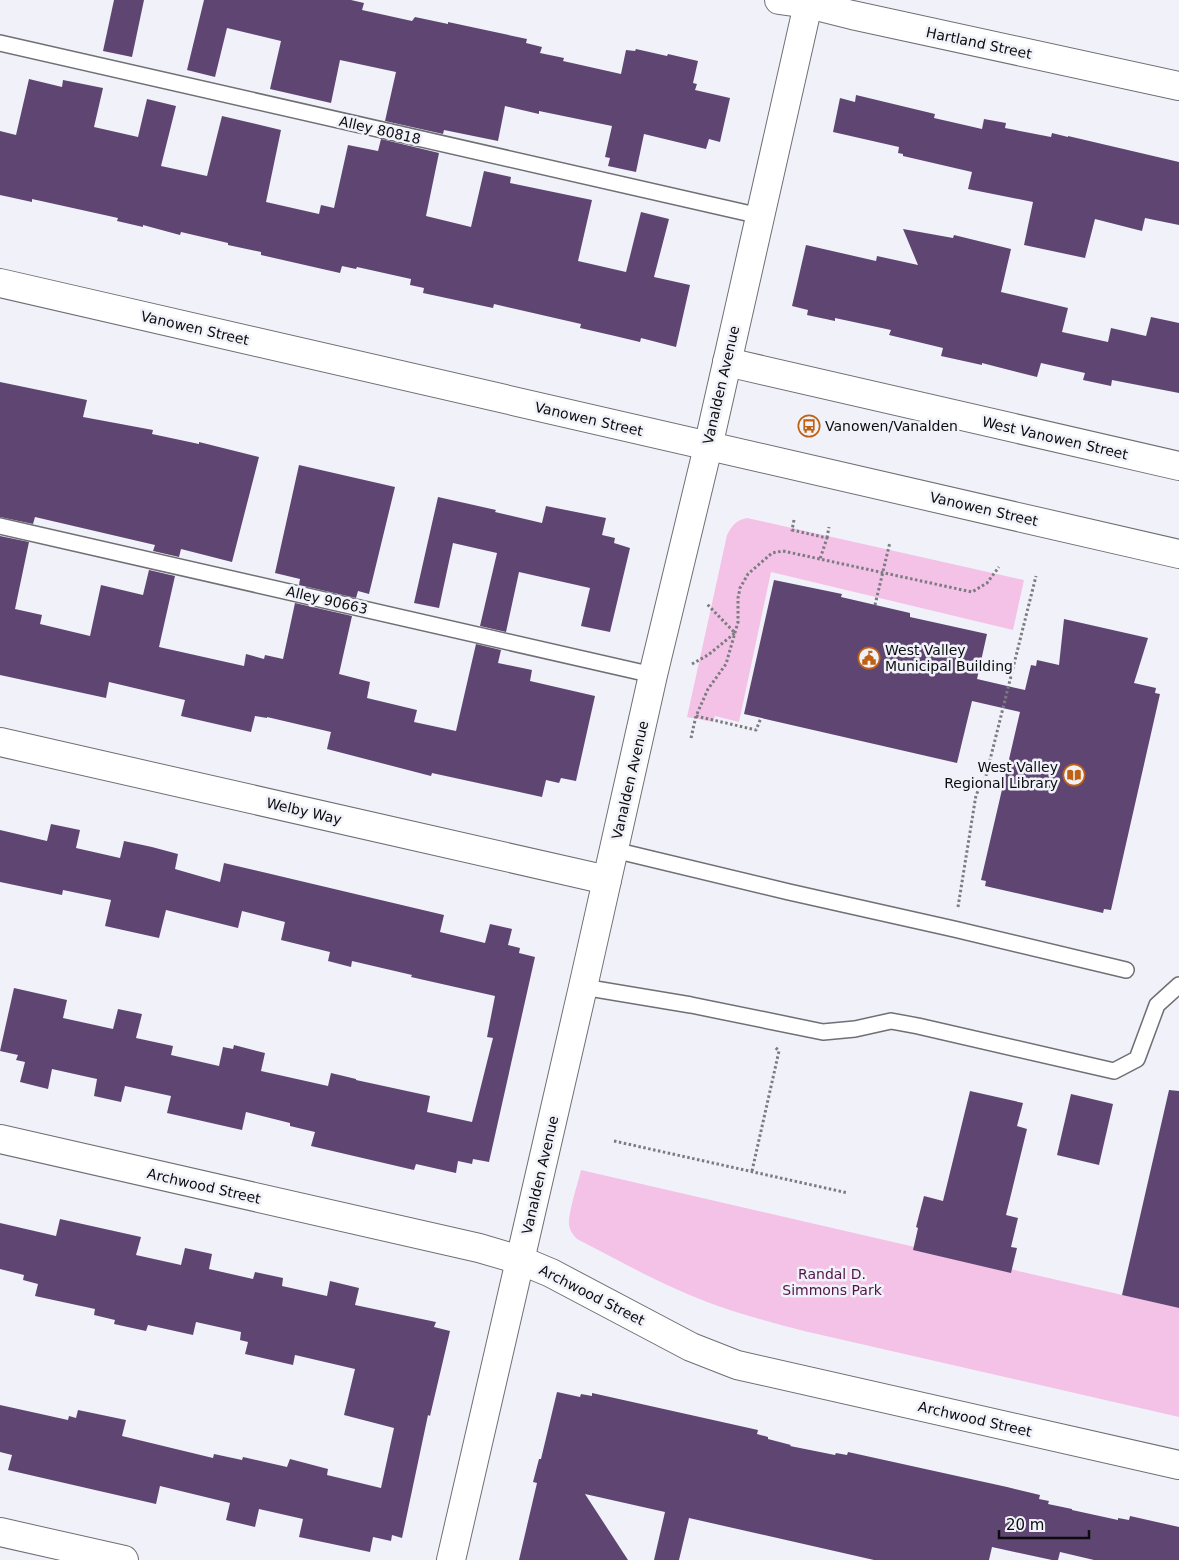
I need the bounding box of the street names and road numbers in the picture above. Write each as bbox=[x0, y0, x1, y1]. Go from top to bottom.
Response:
street label: Hartland Street bbox=[925, 24, 1034, 62]
street label: Alley 80818 bbox=[338, 113, 422, 147]
street label: Vanowen Street bbox=[139, 308, 251, 348]
street label: Vanalden Avenue bbox=[700, 324, 742, 446]
street label: Vanowen Street bbox=[533, 399, 645, 439]
street label: West Vanowen Street bbox=[980, 413, 1130, 463]
street label: Vanowen Street bbox=[928, 489, 1040, 529]
street label: Alley 90663 bbox=[285, 583, 369, 617]
street label: Vanalden Avenue bbox=[609, 719, 651, 841]
street label: Welby Way bbox=[265, 795, 343, 827]
street label: Vanalden Avenue bbox=[519, 1114, 561, 1236]
street label: Archwood Street bbox=[146, 1165, 263, 1207]
street label: Archwood Street bbox=[537, 1262, 648, 1329]
street label: Archwood Street bbox=[917, 1398, 1034, 1440]

